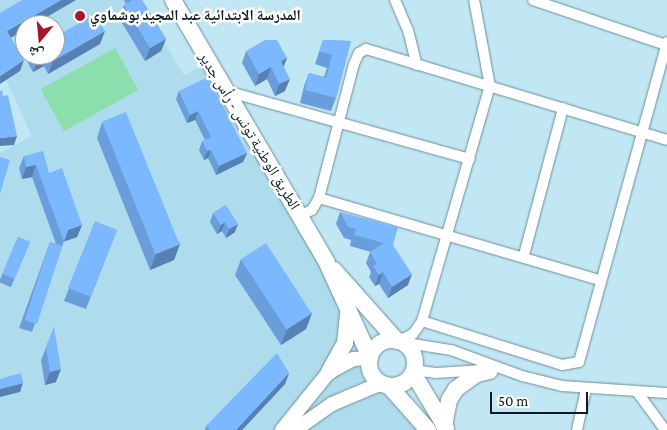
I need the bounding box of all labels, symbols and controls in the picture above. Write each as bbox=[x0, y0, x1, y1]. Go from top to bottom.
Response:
place label: المدرسة الابتدائية عبد المجيد بوشماوي bbox=[90, 7, 301, 25]
marker: المدرسة الابتدائية عبد المجيد بوشماوي bbox=[74, 10, 86, 22]
north arrow bbox=[15, 15, 65, 65]
text: ش bbox=[26, 44, 45, 63]
street label: الطريق الوطنية تونس - رأس جدير bbox=[195, 49, 303, 213]
scale bar bbox=[492, 382, 590, 414]
text: 50 m bbox=[498, 393, 528, 409]

